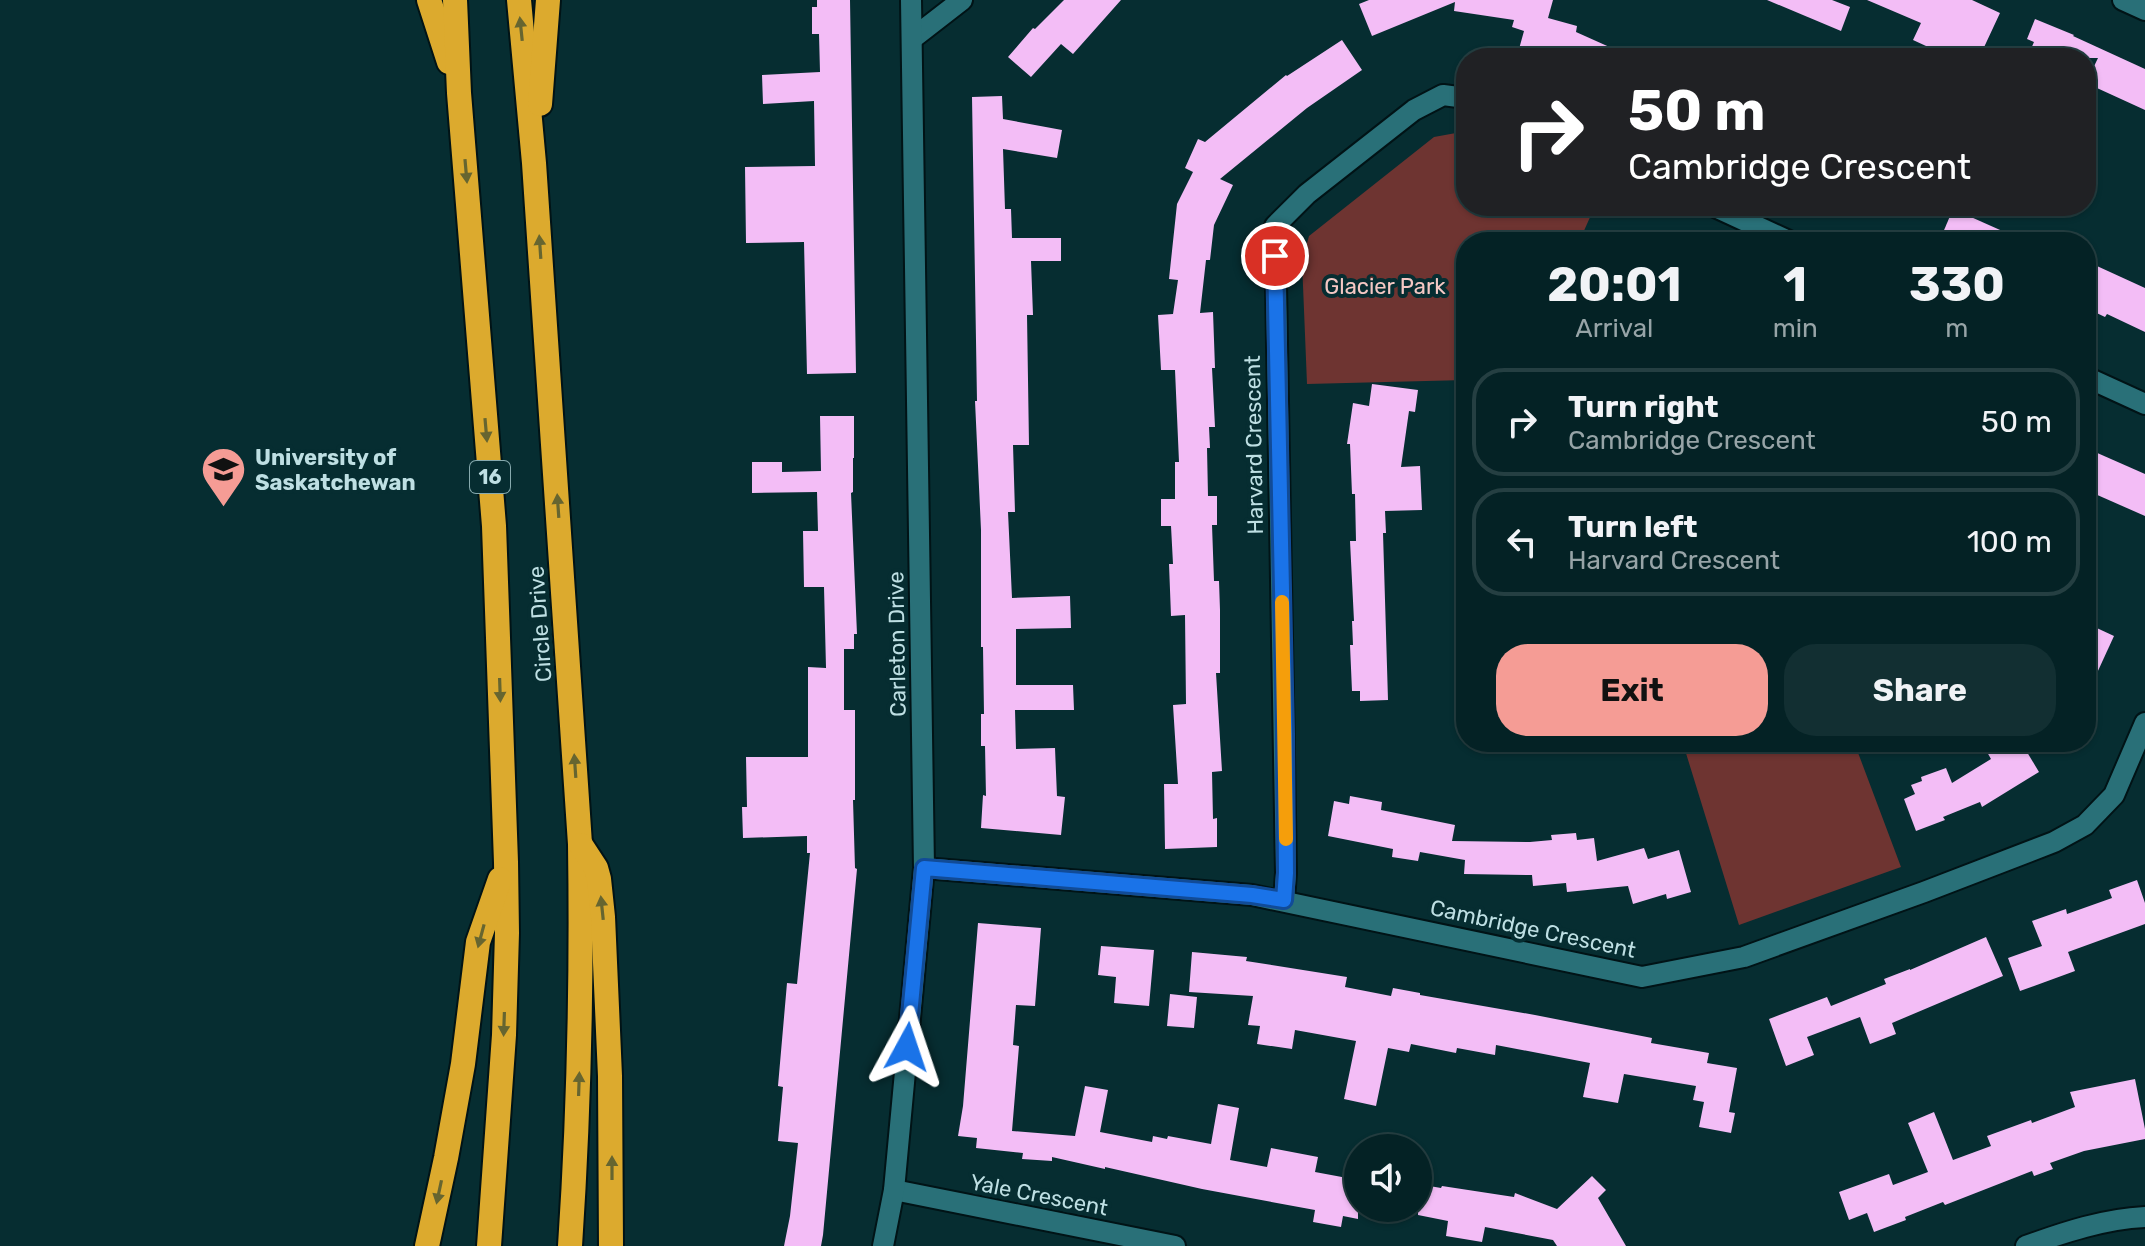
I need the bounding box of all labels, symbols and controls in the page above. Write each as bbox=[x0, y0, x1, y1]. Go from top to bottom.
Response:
one-way arrow bbox=[515, 16, 528, 41]
text: 50 m bbox=[1628, 78, 1765, 144]
icon: right bbox=[1496, 80, 1600, 184]
text: Cambridge Crescent bbox=[1628, 145, 1971, 188]
one-way arrow bbox=[459, 159, 472, 184]
pin bbox=[1241, 222, 1309, 290]
one-way arrow bbox=[533, 234, 546, 259]
icon: arrive bbox=[1253, 234, 1297, 278]
text: 20:01 bbox=[1547, 256, 1682, 313]
text: 1 bbox=[1783, 256, 1807, 313]
text: 330 bbox=[1909, 256, 2005, 313]
park label: Glacier Park bbox=[1324, 273, 1446, 300]
text: Arrival bbox=[1575, 313, 1653, 344]
text: min bbox=[1773, 313, 1818, 344]
text: m bbox=[1945, 313, 1968, 344]
street label: Harvard Crescent bbox=[1239, 355, 1269, 535]
text: Turn right bbox=[1568, 389, 1719, 425]
icon: right bbox=[1500, 400, 1544, 444]
text: 50 m bbox=[1981, 404, 2052, 440]
one-way arrow bbox=[480, 418, 493, 443]
text: Cambridge Crescent bbox=[1568, 425, 1816, 456]
place label: University of Saskatchewan bbox=[255, 444, 416, 496]
school or university icon: University of Saskatchewan bbox=[200, 446, 248, 509]
road number: 16 bbox=[470, 461, 510, 493]
one-way arrow bbox=[551, 493, 564, 518]
text: Turn left bbox=[1568, 509, 1698, 545]
icon: left bbox=[1500, 520, 1544, 564]
text: 100 m bbox=[1967, 524, 2052, 560]
text: Harvard Crescent bbox=[1568, 545, 1780, 576]
street label: Circle Drive bbox=[522, 565, 558, 683]
street label: Carleton Drive bbox=[882, 571, 912, 717]
button: Exit bbox=[1496, 644, 1768, 736]
button: Share bbox=[1784, 644, 2056, 736]
one-way arrow bbox=[493, 678, 506, 703]
one-way arrow bbox=[568, 753, 581, 778]
street label: Cambridge Crescent bbox=[1428, 894, 1639, 964]
one-way arrow bbox=[596, 895, 609, 920]
one-way arrow bbox=[475, 923, 487, 948]
position arrow bbox=[865, 1005, 949, 1089]
one-way arrow bbox=[498, 1012, 511, 1037]
one-way arrow bbox=[572, 1071, 585, 1096]
map controls bbox=[1344, 1134, 1432, 1222]
button: sound bbox=[1344, 1134, 1432, 1222]
one-way arrow bbox=[606, 1155, 618, 1180]
street label: Yale Crescent bbox=[968, 1168, 1111, 1222]
one-way arrow bbox=[432, 1180, 445, 1205]

